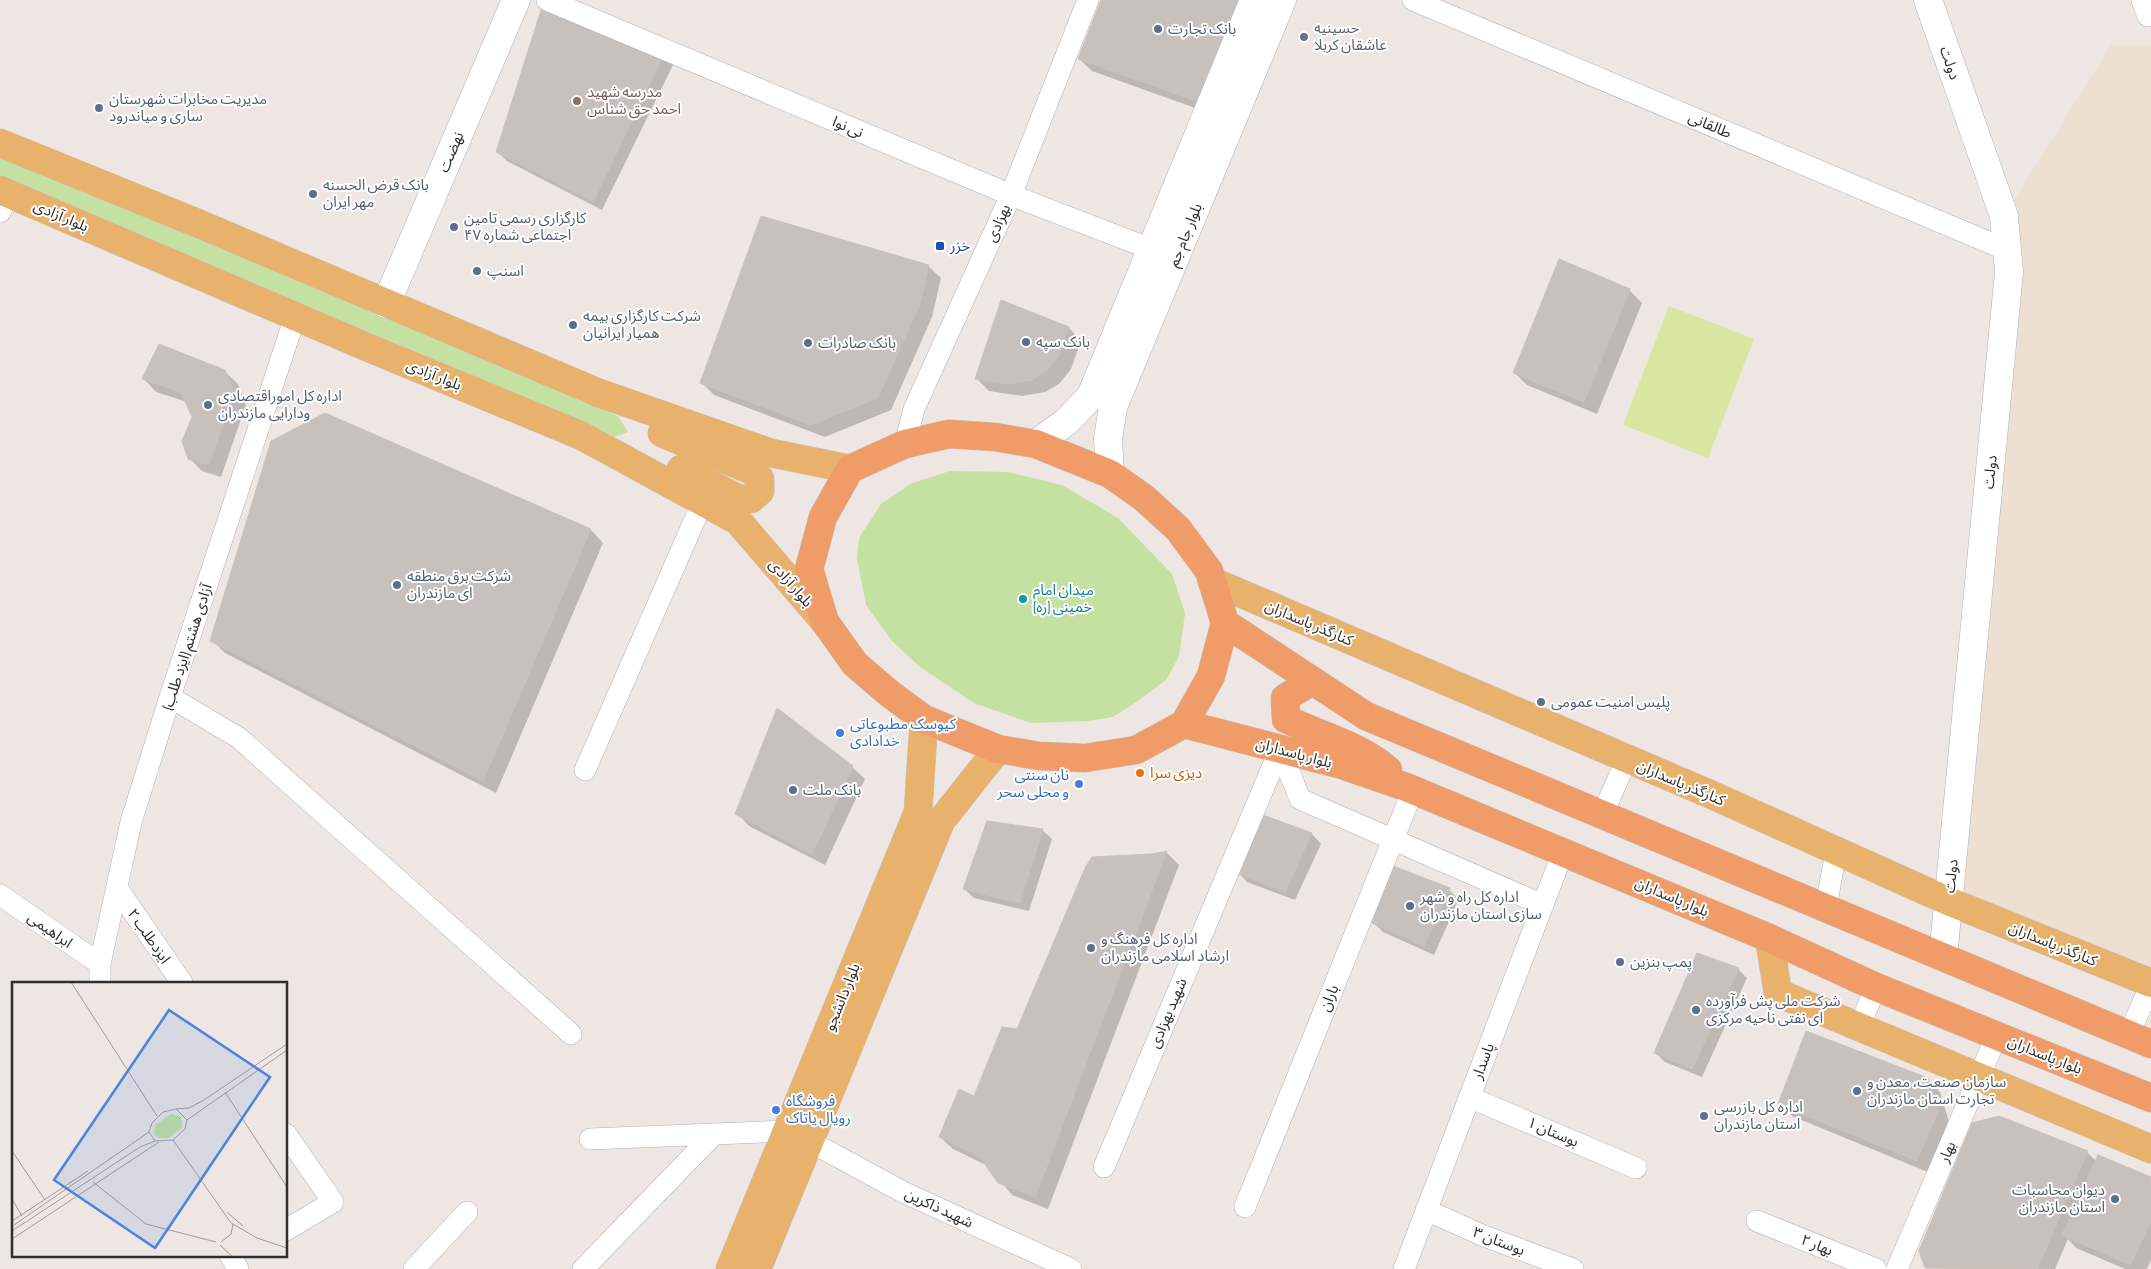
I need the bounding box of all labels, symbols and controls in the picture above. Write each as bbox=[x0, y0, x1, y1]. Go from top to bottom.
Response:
place label: حسینیه عاشقان کربلا bbox=[1314, 19, 1387, 55]
place label: بانک تجارت bbox=[1168, 20, 1236, 39]
marker: بانک تجارت bbox=[1152, 23, 1164, 35]
marker: حسینیه عاشقان کربلا bbox=[1298, 31, 1310, 43]
street label: دولت bbox=[1935, 44, 1964, 82]
place label: مدرسه شهید احمد حق شناس bbox=[587, 83, 681, 119]
place label: مدیریت مخابرات شهرستان ساری و میاندرود bbox=[109, 90, 267, 126]
marker: مدرسه شهید احمد حق شناس bbox=[571, 95, 583, 107]
marker: مدیریت مخابرات شهرستان ساری و میاندرود bbox=[93, 102, 105, 114]
street label: طالقانی bbox=[1685, 108, 1734, 143]
street label: نی نوا bbox=[829, 112, 866, 142]
street label: نهضت bbox=[434, 129, 468, 175]
place label: بانک قرض الحسنه مهر ایران bbox=[323, 176, 429, 212]
marker: بانک قرض الحسنه مهر ایران bbox=[307, 188, 319, 200]
street label: بلوار آزادی bbox=[30, 196, 91, 237]
street label: بلوار جام جم bbox=[1164, 200, 1208, 270]
street label: بهزادی bbox=[982, 201, 1015, 245]
place label: کارگزاری رسمی تامین اجتماعی شماره ۴۷ bbox=[464, 209, 587, 245]
marker: کارگزاری رسمی تامین اجتماعی شماره ۴۷ bbox=[448, 221, 460, 233]
place label: خزر bbox=[949, 237, 970, 256]
marker: خزر bbox=[934, 240, 946, 252]
place label: اسنپ bbox=[487, 262, 524, 281]
marker: اسنپ bbox=[471, 265, 483, 277]
place label: شرکت کارگزاری بیمه همیار ایرانیان bbox=[583, 307, 701, 343]
marker: شرکت کارگزاری بیمه همیار ایرانیان bbox=[567, 319, 579, 331]
place label: بانک سپه bbox=[1036, 333, 1090, 352]
place label: بانک صادرات bbox=[818, 334, 896, 353]
marker: بانک سپه bbox=[1020, 336, 1032, 348]
marker: بانک صادرات bbox=[802, 337, 814, 349]
street label: بلوار آزادی bbox=[403, 356, 464, 395]
place label: اداره کل اموراقتصادی ودارایی مازندران bbox=[218, 387, 342, 423]
marker: اداره کل اموراقتصادی ودارایی مازندران bbox=[202, 399, 214, 411]
street label: دولت bbox=[1979, 454, 2002, 490]
street label: بلوار آزادی bbox=[764, 555, 817, 611]
place label: شرکت برق منطقه ای مازندران bbox=[407, 567, 511, 603]
marker: شرکت برق منطقه ای مازندران bbox=[391, 579, 403, 591]
street label: آزادی هشتم (ایزد طلب) bbox=[158, 581, 218, 713]
place label: میدان امام خمینی (ره) bbox=[1033, 581, 1094, 617]
marker: میدان امام خمینی (ره) bbox=[1017, 593, 1029, 605]
street label: کنارگذر پاسداران bbox=[1262, 596, 1356, 651]
place label: پلیس امنیت عمومی bbox=[1551, 693, 1670, 712]
marker: پلیس امنیت عمومی bbox=[1535, 696, 1547, 708]
place label: کیوسک مطبوعاتی خدادادی bbox=[850, 715, 957, 751]
marker: کیوسک مطبوعاتی خدادادی bbox=[834, 727, 846, 739]
street label: بلوار پاسداران bbox=[1254, 734, 1334, 773]
street label: کنارگذر پاسداران bbox=[1634, 756, 1728, 811]
place label: دیزی سرا bbox=[1150, 764, 1202, 783]
place label: نان سنتی و محلی سحر bbox=[996, 766, 1069, 802]
marker: دیزی سرا bbox=[1134, 767, 1146, 779]
marker: نان سنتی و محلی سحر bbox=[1073, 778, 1085, 790]
place label: بانک ملت bbox=[803, 781, 861, 800]
marker: بانک ملت bbox=[787, 784, 799, 796]
street label: دولت bbox=[1940, 858, 1963, 894]
street label: بلوار پاسداران bbox=[1632, 873, 1712, 922]
place label: اداره کل راه و شهر سازی استان مازندران bbox=[1419, 888, 1542, 924]
marker: اداره کل راه و شهر سازی استان مازندران bbox=[1404, 900, 1416, 912]
street label: ایزدطلب ۲ bbox=[123, 905, 174, 967]
street label: ابراهیمی bbox=[24, 908, 76, 953]
street label: کنارگذر پاسداران bbox=[2006, 918, 2101, 971]
place label: اداره کل فرهنگ و ارشاد اسلامی مازندران bbox=[1101, 930, 1229, 966]
marker: اداره کل فرهنگ و ارشاد اسلامی مازندران bbox=[1085, 942, 1097, 954]
place label: پمپ بنزین bbox=[1630, 953, 1692, 972]
marker: پمپ بنزین bbox=[1614, 956, 1626, 968]
street label: بلوار دانشجو bbox=[820, 961, 865, 1034]
street label: شهید بهزادی bbox=[1145, 975, 1192, 1051]
inset map bbox=[12, 982, 288, 1256]
street label: باران bbox=[1316, 982, 1343, 1014]
place label: شرکت ملی پش فرآورده ای نفتی ناحیه مرکزی bbox=[1706, 992, 1841, 1028]
marker: شرکت ملی پش فرآورده ای نفتی ناحیه مرکزی bbox=[1690, 1004, 1702, 1016]
street label: بلوار پاسداران bbox=[2005, 1032, 2085, 1079]
street label: پاسدار bbox=[1467, 1040, 1499, 1083]
place label: سازمان صنعت، معدن و تجارت استان مازندران bbox=[1867, 1073, 2006, 1109]
marker: سازمان صنعت، معدن و تجارت استان مازندران bbox=[1851, 1085, 1863, 1097]
place label: فروشگاه رویال یاتاک bbox=[786, 1092, 851, 1128]
place label: اداره کل بازرسی استان مازندران bbox=[1714, 1098, 1803, 1134]
marker: فروشگاه رویال یاتاک bbox=[770, 1104, 782, 1116]
marker: اداره کل بازرسی استان مازندران bbox=[1698, 1110, 1710, 1122]
street label: بوستان ۱ bbox=[1524, 1113, 1581, 1152]
street label: بهار bbox=[1934, 1139, 1960, 1167]
place label: دیوان محاسبات استان مازندران bbox=[2012, 1181, 2105, 1217]
street label: شهید ذاکرین bbox=[902, 1184, 976, 1233]
marker: دیوان محاسبات استان مازندران bbox=[2109, 1193, 2121, 1205]
street label: بوستان ۳ bbox=[1470, 1223, 1527, 1260]
street label: بهار ۲ bbox=[1798, 1231, 1835, 1260]

